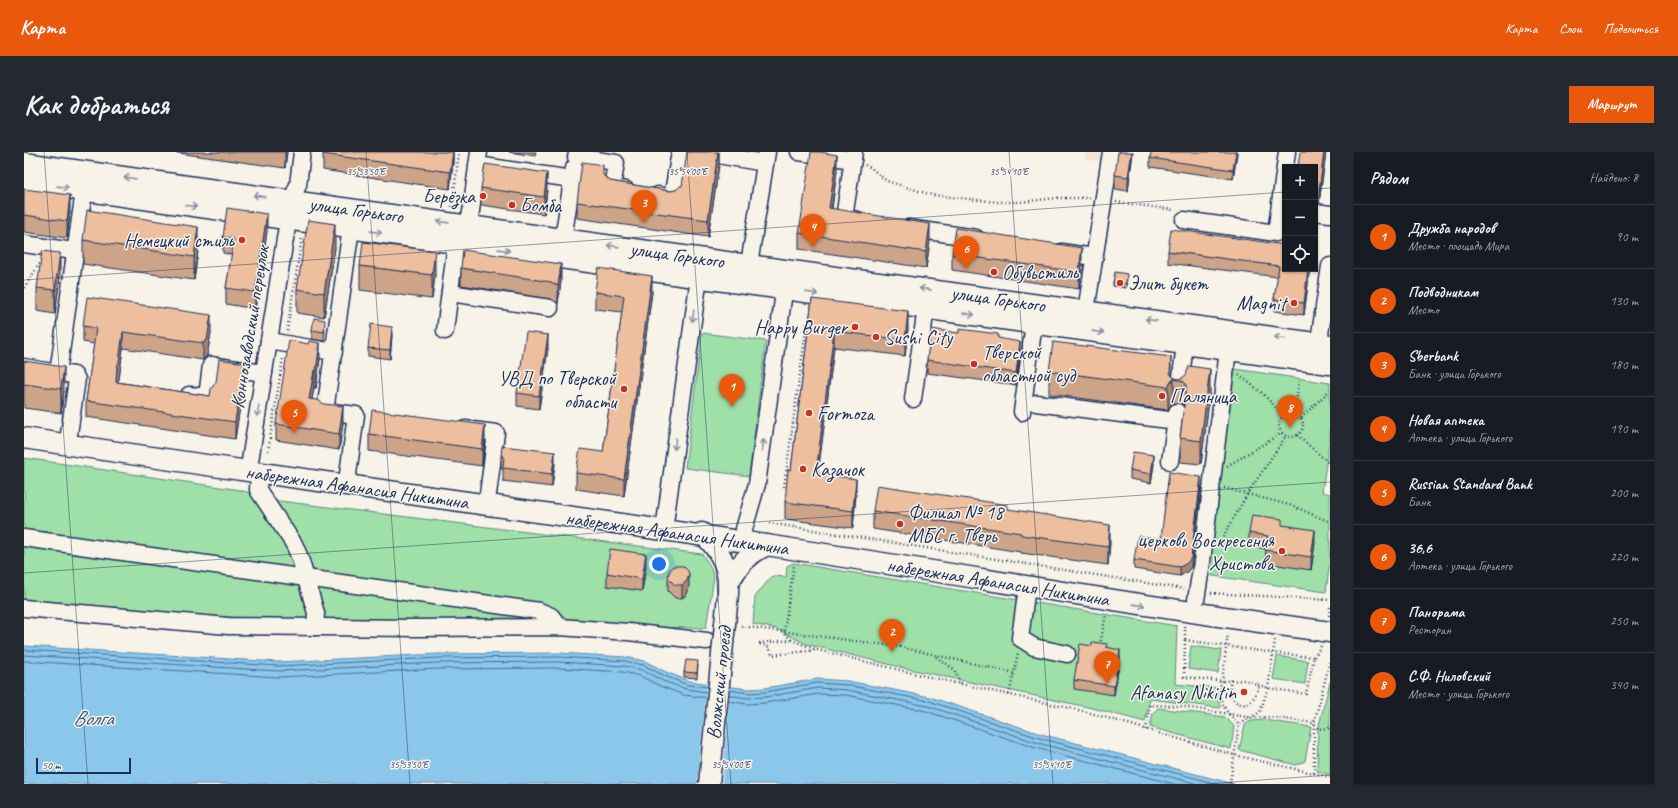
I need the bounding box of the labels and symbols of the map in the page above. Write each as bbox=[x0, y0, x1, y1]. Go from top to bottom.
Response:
text: 35°53'50"E bbox=[347, 165, 387, 178]
text: 35°54'00"E bbox=[669, 165, 709, 178]
text: 35°54'10"E bbox=[990, 165, 1030, 178]
one-way arrow bbox=[124, 174, 137, 182]
one-way arrow bbox=[56, 183, 69, 191]
place label: Берёзка bbox=[423, 184, 476, 210]
pin: 3 bbox=[631, 190, 657, 223]
street label: улица Горького bbox=[306, 191, 406, 229]
marker: Берёзка bbox=[478, 191, 488, 201]
one-way arrow bbox=[253, 192, 266, 200]
place label: Бомба bbox=[520, 193, 563, 218]
marker: Бомба bbox=[507, 200, 517, 210]
one-way arrow bbox=[184, 202, 197, 210]
pin: 4 bbox=[800, 214, 826, 247]
one-way arrow bbox=[437, 218, 450, 226]
place label: Немецкий стиль bbox=[124, 228, 235, 253]
one-way arrow bbox=[369, 228, 382, 236]
marker: Немецкий стиль bbox=[237, 235, 247, 245]
street label: улица Горького bbox=[627, 236, 727, 274]
pin: 6 bbox=[953, 236, 979, 269]
street label: Коннозаводский переулок bbox=[225, 242, 275, 410]
one-way arrow bbox=[607, 242, 620, 250]
one-way arrow bbox=[497, 246, 510, 254]
place label: Обувьстиль bbox=[1002, 260, 1080, 285]
marker: Обувьстиль bbox=[989, 267, 999, 277]
place label: Элит букет bbox=[1128, 271, 1210, 296]
marker: Элит букет bbox=[1115, 278, 1125, 288]
street label: улица Горького bbox=[948, 280, 1048, 318]
one-way arrow bbox=[919, 285, 932, 293]
one-way arrow bbox=[805, 289, 818, 297]
place label: Magnit bbox=[1236, 291, 1289, 316]
marker: Magnit bbox=[1289, 298, 1299, 308]
one-way arrow bbox=[689, 309, 697, 322]
one-way arrow bbox=[962, 310, 975, 318]
place label: Happy Burger bbox=[755, 315, 849, 340]
one-way arrow bbox=[1145, 316, 1158, 324]
marker: Happy Burger bbox=[850, 322, 860, 332]
place label: Sushi City bbox=[884, 325, 954, 350]
one-way arrow bbox=[1091, 328, 1104, 336]
marker: Sushi City bbox=[871, 332, 881, 342]
one-way arrow bbox=[1274, 334, 1287, 342]
place label: Тверской областной суд bbox=[982, 340, 1076, 388]
marker: Тверской областной суд bbox=[969, 359, 979, 369]
place label: УВД по Тверской области bbox=[498, 366, 618, 414]
pin: 1 bbox=[719, 374, 745, 407]
marker: УВД по Тверской области bbox=[619, 384, 629, 394]
place label: Паляница bbox=[1170, 384, 1238, 409]
marker: Паляница bbox=[1157, 391, 1167, 401]
pin: 8 bbox=[1277, 395, 1303, 428]
pin: 5 bbox=[281, 400, 307, 433]
place label: Formoza bbox=[817, 401, 876, 426]
one-way arrow bbox=[254, 404, 262, 417]
marker: Formoza bbox=[804, 408, 814, 418]
one-way arrow bbox=[671, 438, 679, 451]
one-way arrow bbox=[759, 439, 767, 452]
place label: Казачок bbox=[811, 457, 866, 483]
street label: набережная Афанасия Никитина bbox=[244, 459, 471, 515]
marker: Казачок bbox=[798, 464, 808, 474]
place label: Филиал № 18 МБС г. Тверь bbox=[908, 500, 1005, 548]
street label: набережная Афанасия Никитина bbox=[564, 505, 791, 561]
marker: Филиал № 18 МБС г. Тверь bbox=[895, 519, 905, 529]
place label: церковь Воскресения Христова bbox=[1138, 528, 1276, 576]
marker: церковь Воскресения Христова bbox=[1277, 546, 1287, 556]
street label: набережная Афанасия Никитина bbox=[885, 552, 1112, 612]
your location bbox=[649, 554, 669, 574]
one-way arrow bbox=[1132, 601, 1145, 609]
pin: 2 bbox=[879, 619, 905, 652]
street label: Волжский проезд bbox=[701, 624, 738, 741]
pin: 7 bbox=[1094, 651, 1120, 684]
place label: Afanasy Nikitin bbox=[1130, 680, 1237, 705]
marker: Afanasy Nikitin bbox=[1239, 687, 1249, 697]
water label: Волга bbox=[73, 705, 116, 731]
scale bar bbox=[36, 756, 131, 775]
text: 35°53'50"E bbox=[390, 758, 430, 771]
text: 35°54'00"E bbox=[712, 758, 752, 771]
text: 35°54'10"E bbox=[1033, 758, 1073, 771]

